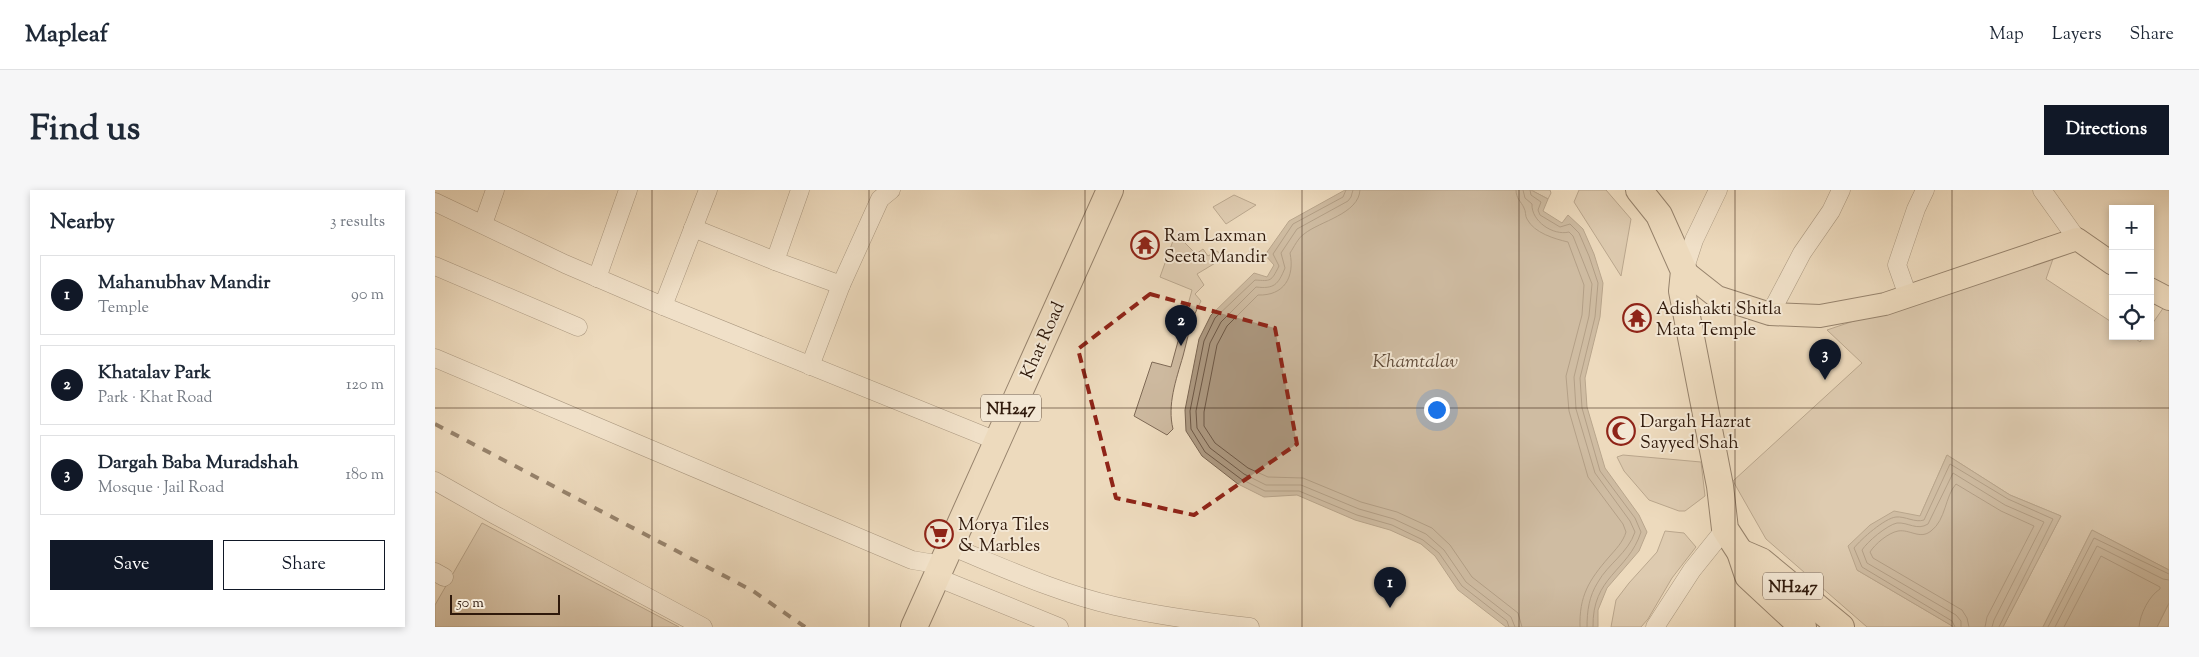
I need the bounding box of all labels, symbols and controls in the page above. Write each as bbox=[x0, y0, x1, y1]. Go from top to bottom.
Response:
text: Mapleaf bbox=[25, 18, 108, 52]
text: Map bbox=[1989, 22, 2024, 48]
text: Layers bbox=[2052, 22, 2102, 48]
text: Share bbox=[2130, 22, 2174, 48]
text: Find us bbox=[30, 105, 140, 156]
button: Directions bbox=[2044, 105, 2169, 155]
map controls bbox=[2109, 205, 2154, 340]
button: + bbox=[2109, 205, 2154, 250]
text: Nearby bbox=[50, 208, 115, 238]
text: 3 results bbox=[330, 211, 385, 234]
place label: Ram Laxman Seeta Mandir bbox=[1164, 224, 1267, 271]
temple icon: Ram Laxman Seeta Mandir bbox=[1130, 230, 1160, 260]
button: − bbox=[2109, 250, 2154, 295]
text: Mahanubhav Mandir bbox=[98, 270, 270, 297]
text: 1 bbox=[64, 284, 70, 307]
text: 90 m bbox=[351, 284, 384, 307]
button: locate bbox=[2109, 295, 2154, 340]
text: Temple bbox=[98, 297, 149, 320]
place label: Adishakti Shitla Mata Temple bbox=[1656, 297, 1781, 344]
street label: Khat Road bbox=[1015, 298, 1072, 384]
temple icon: Adishakti Shitla Mata Temple bbox=[1622, 303, 1652, 333]
pin: 2 bbox=[1165, 305, 1197, 346]
pin: 3 bbox=[1809, 339, 1841, 380]
water label: Khamtalav bbox=[1372, 349, 1458, 376]
text: Khatalav Park bbox=[98, 360, 211, 387]
text: 2 bbox=[63, 374, 71, 397]
text: 120 m bbox=[346, 374, 384, 397]
text: Park · Khat Road bbox=[98, 387, 212, 410]
road number: NH247 bbox=[981, 394, 1041, 422]
your location bbox=[1424, 397, 1450, 423]
place label: Dargah Hazrat Sayyed Shah bbox=[1640, 410, 1751, 457]
mosque icon: Dargah Hazrat Sayyed Shah bbox=[1606, 416, 1636, 446]
text: Dargah Baba Muradshah bbox=[98, 450, 299, 477]
text: 3 bbox=[64, 464, 70, 487]
text: 180 m bbox=[345, 464, 384, 487]
text: Mosque · Jail Road bbox=[98, 477, 224, 500]
place label: Morya Tiles & Marbles bbox=[958, 513, 1049, 560]
supermarket icon: Morya Tiles & Marbles bbox=[924, 519, 954, 549]
button: Save bbox=[50, 540, 213, 590]
button: Share bbox=[223, 540, 385, 590]
pin: 1 bbox=[1374, 567, 1406, 608]
road number: NH247 bbox=[1763, 572, 1823, 600]
scale bar bbox=[450, 592, 560, 615]
text: 50 m bbox=[457, 594, 484, 614]

